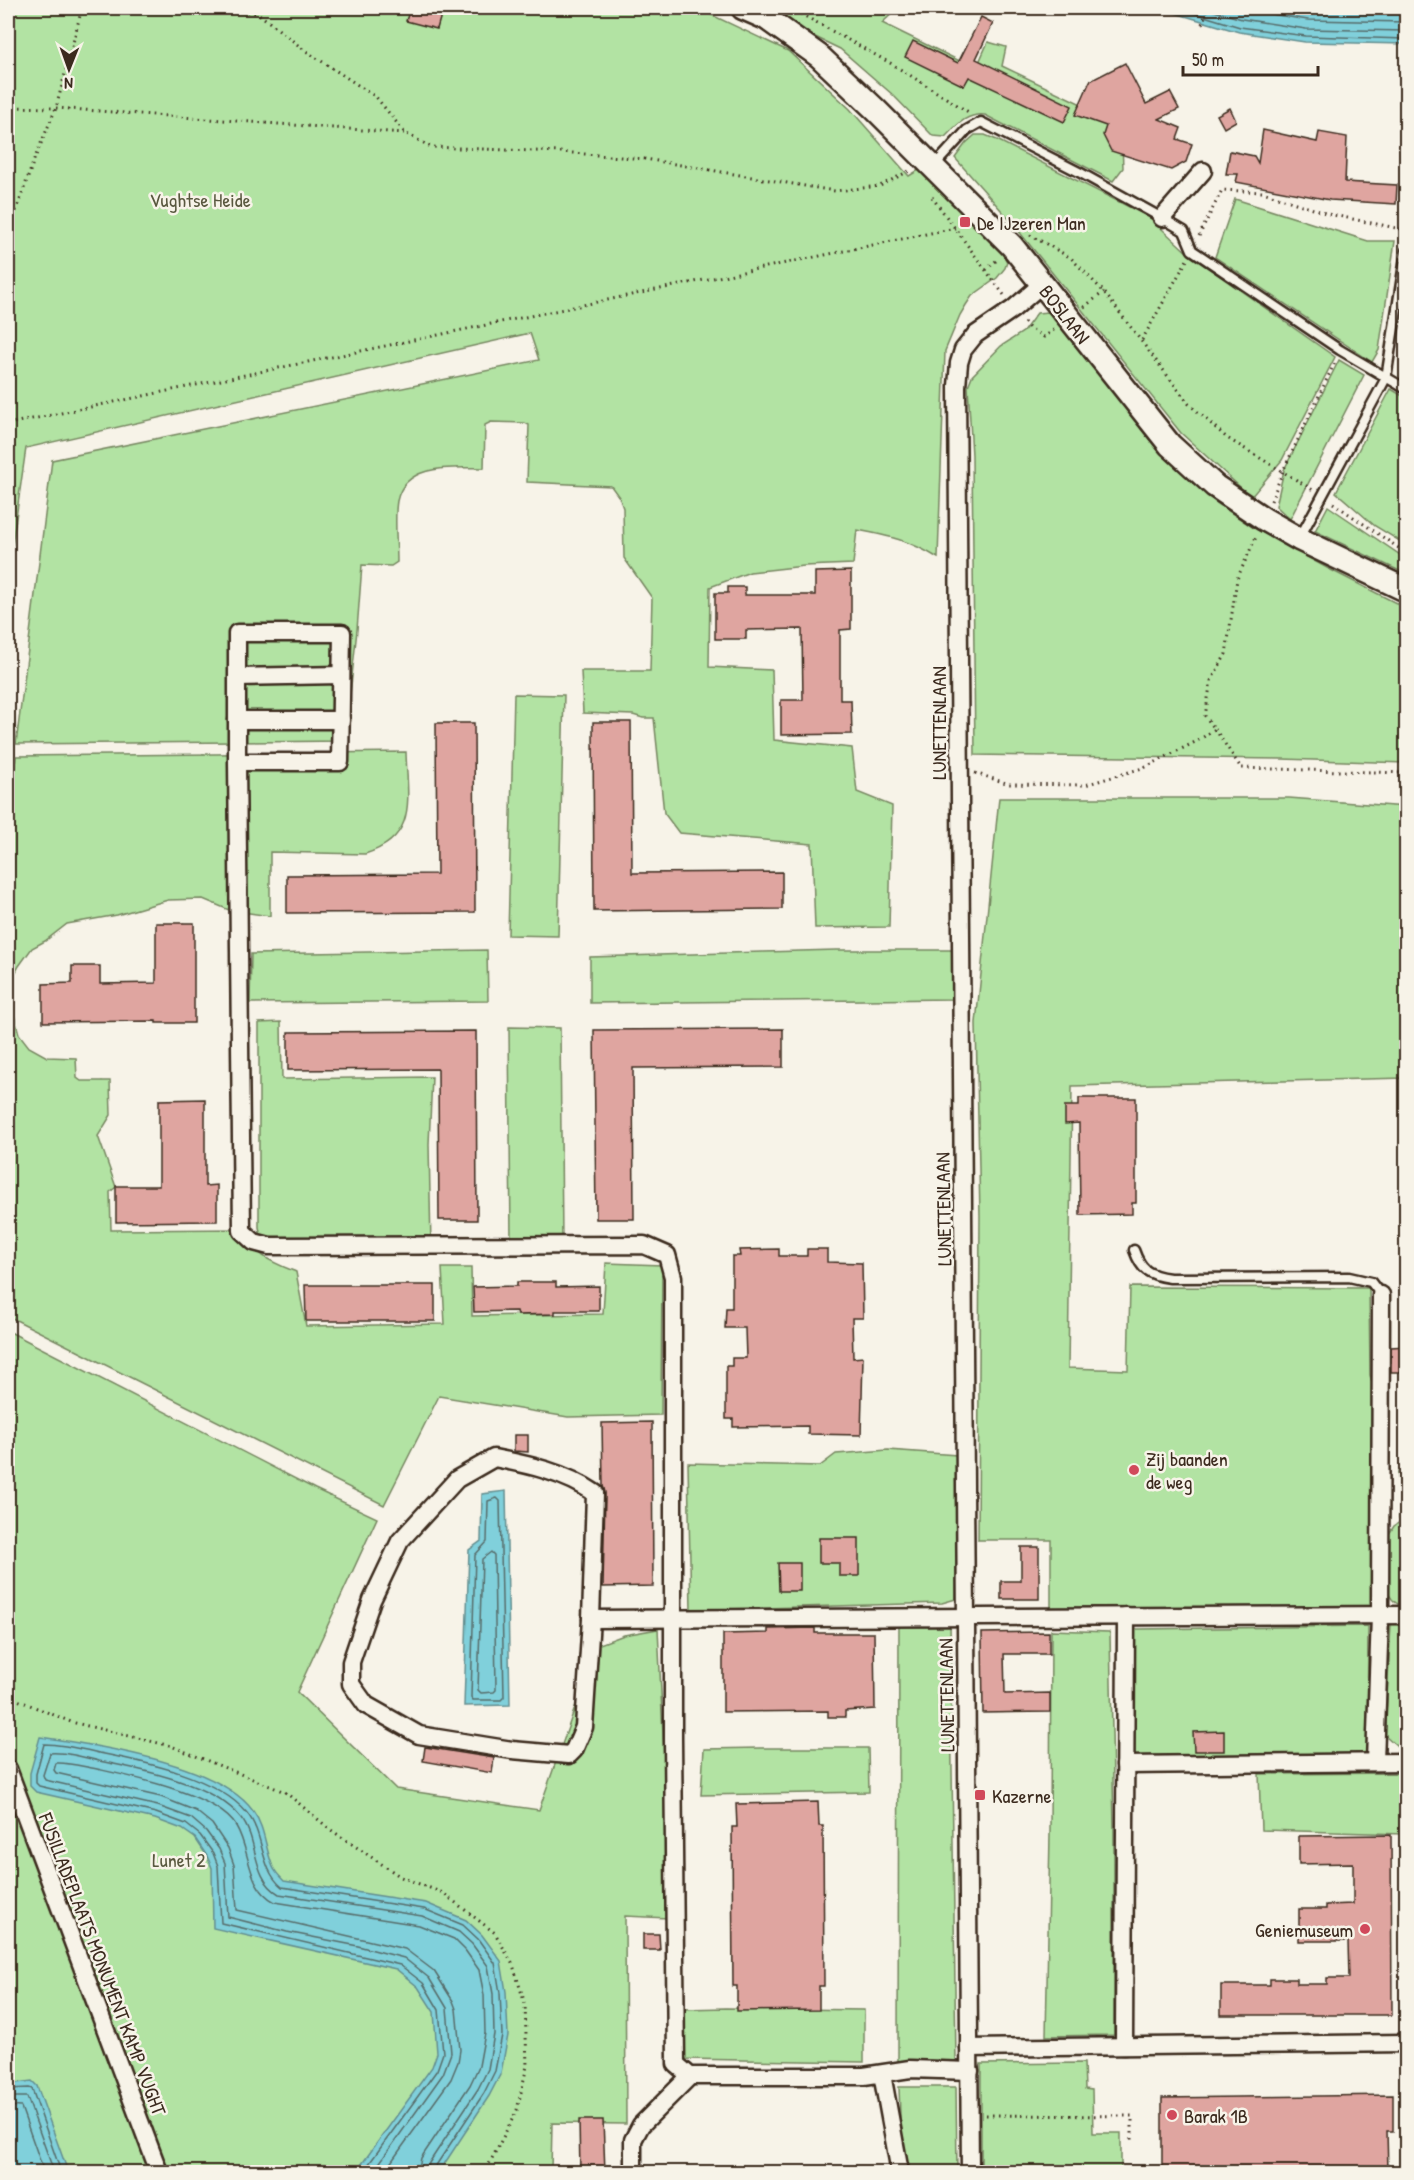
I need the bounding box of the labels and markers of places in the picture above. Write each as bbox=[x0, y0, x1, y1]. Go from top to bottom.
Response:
place label: De IJzeren Man bbox=[977, 209, 1086, 236]
marker: De IJzeren Man bbox=[958, 215, 972, 229]
place label: Zij baanden de weg bbox=[1146, 1445, 1228, 1495]
marker: Zij baanden de weg bbox=[1127, 1463, 1141, 1477]
place label: Kazerne bbox=[992, 1782, 1052, 1809]
marker: Kazerne bbox=[973, 1788, 987, 1802]
place label: Geniemuseum bbox=[1255, 1916, 1353, 1943]
marker: Geniemuseum bbox=[1358, 1922, 1372, 1936]
place label: Barak 1B bbox=[1184, 2102, 1248, 2129]
marker: Barak 1B bbox=[1165, 2108, 1179, 2122]

